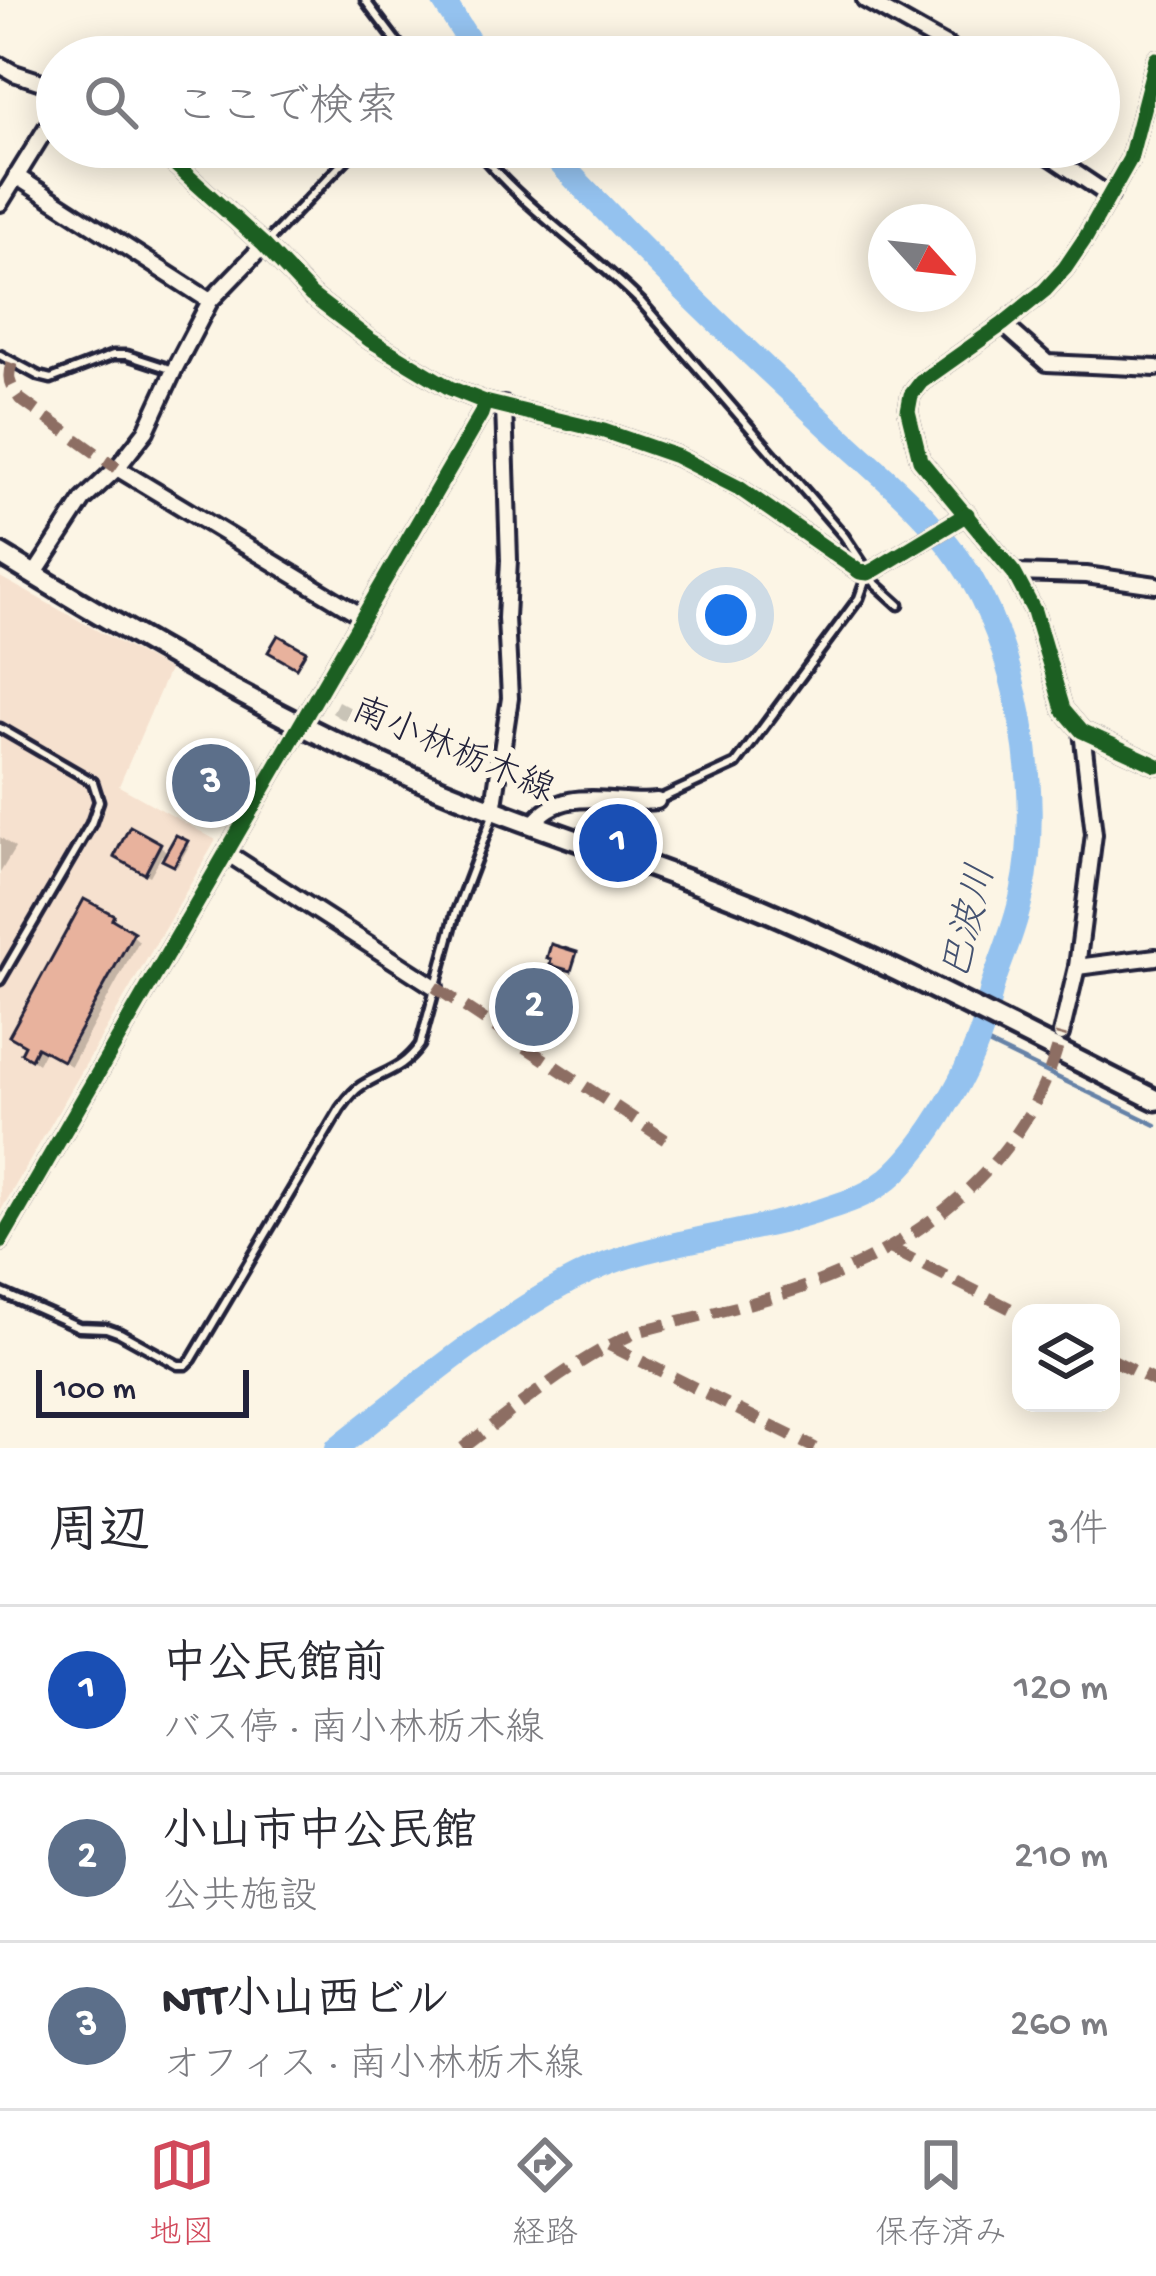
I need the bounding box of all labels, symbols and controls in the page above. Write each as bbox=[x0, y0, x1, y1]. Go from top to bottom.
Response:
search box bbox=[36, 36, 1120, 168]
icon: search bbox=[78, 69, 144, 135]
text: ここで検索 bbox=[174, 84, 399, 137]
north arrow bbox=[868, 204, 976, 312]
your location bbox=[696, 585, 756, 645]
street label: 南小林栃木線 bbox=[344, 689, 561, 815]
pin: 3 bbox=[172, 738, 250, 828]
pin: 1 bbox=[579, 798, 657, 888]
water label: 巴波川 bbox=[934, 860, 1008, 985]
pin: 2 bbox=[495, 962, 573, 1052]
map controls bbox=[1012, 1304, 1120, 1412]
button: layers bbox=[1012, 1304, 1120, 1412]
scale bar bbox=[36, 1364, 249, 1417]
text: 100 m bbox=[54, 1372, 136, 1410]
text: 周辺 bbox=[48, 1506, 150, 1566]
text: 3件 bbox=[1049, 1511, 1108, 1557]
text: 中公民館前 bbox=[162, 1641, 387, 1694]
text: 1 bbox=[79, 1667, 95, 1713]
text: 120 m bbox=[1014, 1667, 1108, 1713]
text: バス停 · 南小林栃木線 bbox=[162, 1709, 544, 1755]
text: 小山市中公民館 bbox=[162, 1809, 477, 1862]
text: 2 bbox=[77, 1835, 97, 1881]
text: 210 m bbox=[1014, 1835, 1108, 1881]
text: 公共施設 bbox=[162, 1877, 318, 1923]
text: NTT小山西ビル bbox=[162, 1977, 450, 2030]
text: 3 bbox=[77, 2003, 97, 2049]
text: 260 m bbox=[1010, 2003, 1108, 2049]
text: オフィス · 南小林栃木線 bbox=[162, 2045, 583, 2091]
tab: 地図 bbox=[149, 2132, 215, 2255]
tab: 経路 bbox=[512, 2132, 578, 2255]
tab: 保存済み bbox=[875, 2132, 1007, 2255]

